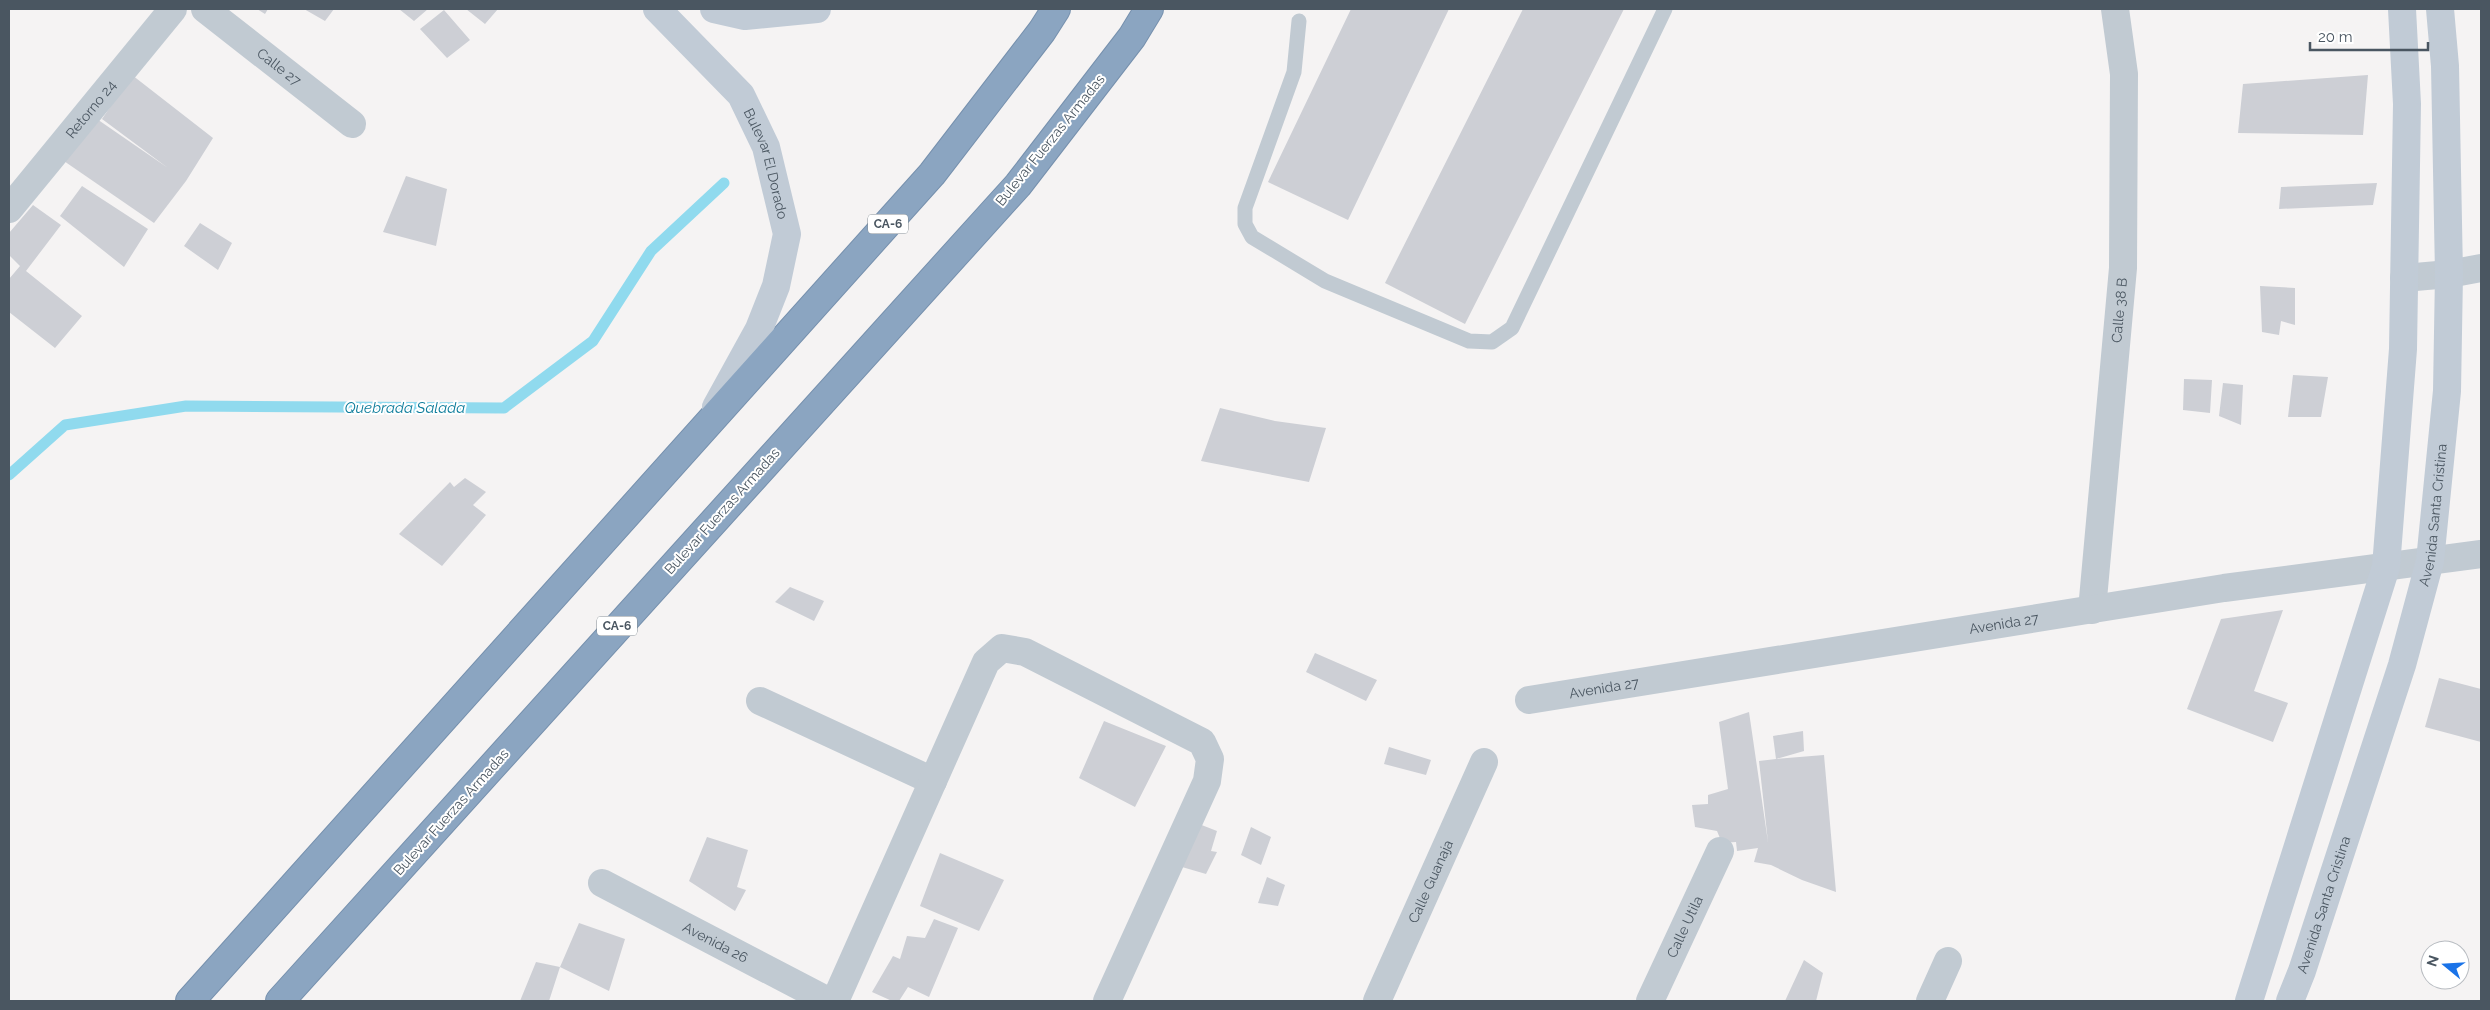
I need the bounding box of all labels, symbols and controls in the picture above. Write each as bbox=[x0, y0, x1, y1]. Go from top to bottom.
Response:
scale bar bbox=[2310, 20, 2428, 52]
text: 20 m bbox=[2318, 28, 2353, 46]
street label: Calle 27 bbox=[254, 45, 305, 89]
street label: Bulevar Fuerzas Armadas bbox=[992, 71, 1108, 209]
street label: Retorno 24 bbox=[62, 77, 119, 141]
street label: Bulevar El Dorado bbox=[741, 106, 791, 221]
road number: CA-6 bbox=[868, 214, 908, 233]
street label: Calle 38 B bbox=[2108, 277, 2130, 344]
water label: Quebrada Salada bbox=[345, 399, 465, 417]
street label: Avenida Santa Cristina bbox=[2416, 443, 2450, 588]
street label: Bulevar Fuerzas Armadas bbox=[661, 444, 783, 577]
street label: Avenida 27 bbox=[1968, 610, 2040, 637]
road number: CA-6 bbox=[597, 616, 637, 636]
street label: Avenida 27 bbox=[1568, 674, 1641, 701]
street label: Bulevar Fuerzas Armadas bbox=[390, 745, 512, 878]
street label: Avenida Santa Cristina bbox=[2294, 834, 2354, 976]
street label: Calle Guanaja bbox=[1405, 837, 1456, 925]
street label: Calle Utila bbox=[1663, 893, 1706, 960]
street label: Avenida 26 bbox=[680, 919, 751, 966]
north arrow bbox=[2420, 940, 2470, 990]
text: N bbox=[2423, 953, 2442, 969]

